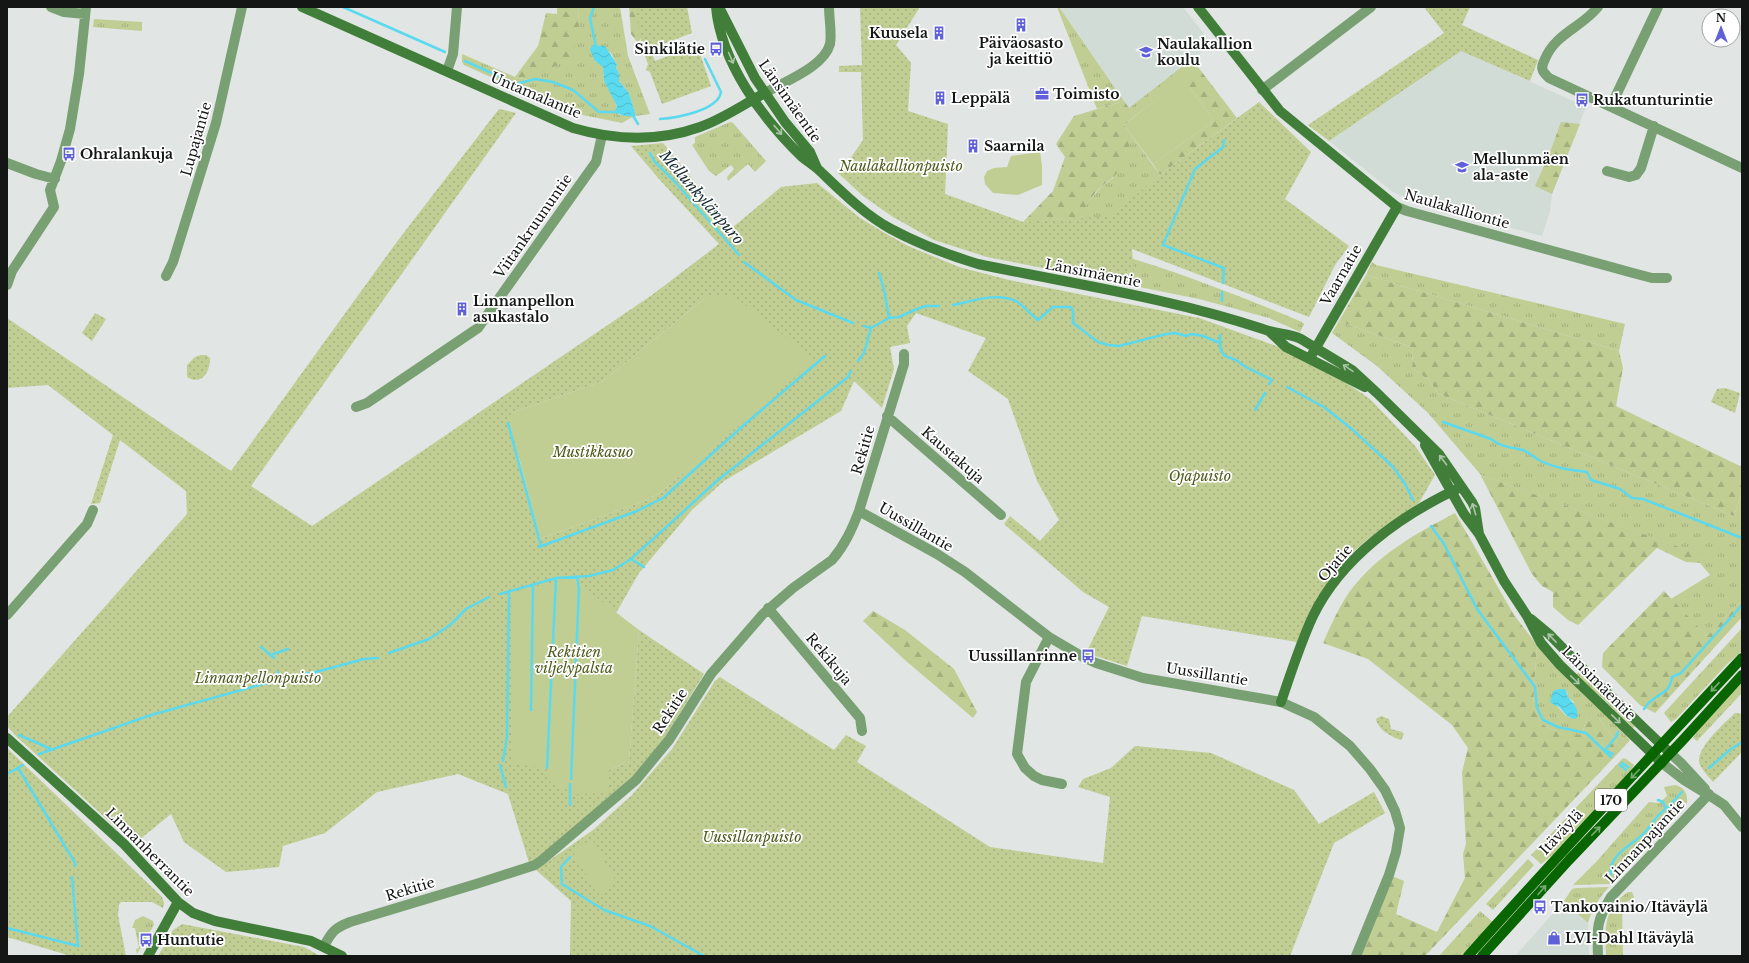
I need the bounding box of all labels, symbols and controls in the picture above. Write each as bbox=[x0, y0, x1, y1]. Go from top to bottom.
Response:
north arrow bbox=[1701, 8, 1741, 48]
text: N bbox=[1716, 11, 1727, 25]
building icon: Päiväosasto ja keittiö bbox=[1013, 17, 1029, 33]
place label: Kuusela bbox=[869, 24, 928, 42]
building icon: Kuusela bbox=[931, 25, 947, 41]
place label: Päiväosasto ja keittiö bbox=[979, 34, 1063, 68]
place label: Naulakallion koulu bbox=[1157, 35, 1252, 69]
place label: Sinkilätie bbox=[635, 40, 705, 58]
bus stop icon: Sinkilätie bbox=[708, 41, 724, 57]
school or university icon: Naulakallion koulu bbox=[1138, 44, 1154, 60]
one-way arrow bbox=[727, 51, 735, 63]
street label: Länsimäentie bbox=[755, 56, 825, 146]
street label: Untamalantie bbox=[488, 68, 584, 122]
place label: Toimisto bbox=[1053, 85, 1119, 103]
office icon: Toimisto bbox=[1034, 86, 1050, 102]
place label: Leppälä bbox=[951, 89, 1010, 107]
building icon: Leppälä bbox=[932, 90, 948, 106]
place label: Rukatunturintie bbox=[1593, 91, 1713, 109]
bus stop icon: Rukatunturintie bbox=[1574, 92, 1590, 108]
street label: Lupajantie bbox=[177, 100, 215, 178]
one-way arrow bbox=[773, 124, 782, 134]
place label: Saarnila bbox=[984, 137, 1045, 155]
building icon: Saarnila bbox=[965, 138, 981, 154]
place label: Ohralankuja bbox=[80, 145, 173, 163]
water label: Mellunkylänpuro bbox=[655, 145, 748, 248]
bus stop icon: Ohralankuja bbox=[61, 146, 77, 162]
place label: Mellunmäen ala-aste bbox=[1473, 150, 1569, 184]
park label: Naulakallionpuisto bbox=[838, 157, 963, 175]
school or university icon: Mellunmäen ala-aste bbox=[1454, 159, 1470, 175]
street label: Viitankruununtie bbox=[490, 170, 576, 283]
street label: Naulakalliontie bbox=[1402, 185, 1512, 233]
street label: Vaarnatie bbox=[1316, 241, 1366, 310]
street label: Länsimäentie bbox=[1044, 255, 1142, 291]
place label: Linnanpellon asukastalo bbox=[473, 292, 575, 326]
building icon: Linnanpellon asukastalo bbox=[454, 301, 470, 317]
one-way arrow bbox=[1343, 364, 1354, 372]
street label: Rekitie bbox=[847, 423, 879, 477]
street label: Kaustakuja bbox=[918, 423, 988, 487]
park label: Mustikkasuo bbox=[552, 443, 633, 461]
one-way arrow bbox=[1439, 455, 1448, 466]
park label: Ojapuisto bbox=[1169, 467, 1231, 485]
street label: Uussillantie bbox=[875, 498, 957, 556]
one-way arrow bbox=[1470, 503, 1477, 516]
street label: Ojatie bbox=[1314, 541, 1356, 585]
street label: Rekikuja bbox=[802, 629, 856, 689]
one-way arrow bbox=[1547, 633, 1557, 643]
street label: Länsimäentie bbox=[1558, 642, 1640, 724]
park label: Rekitien viljelypalsta bbox=[535, 643, 613, 677]
place label: Uussillanrinne bbox=[968, 647, 1077, 665]
bus stop icon: Uussillanrinne bbox=[1080, 648, 1096, 664]
street label: Uussillantie bbox=[1165, 659, 1249, 689]
park label: Linnanpellonpuisto bbox=[194, 669, 321, 687]
one-way arrow bbox=[1570, 675, 1580, 685]
one-way arrow bbox=[1711, 682, 1720, 692]
street label: Rekitie bbox=[649, 685, 691, 737]
one-way arrow bbox=[1611, 714, 1621, 724]
one-way arrow bbox=[1630, 769, 1640, 779]
road number: 170 bbox=[1595, 789, 1627, 811]
street label: Linnanpajantie bbox=[1601, 795, 1689, 887]
street label: Linnanherrantie bbox=[102, 804, 198, 900]
street label: Itäväylä bbox=[1536, 805, 1587, 858]
one-way arrow bbox=[1591, 826, 1600, 837]
park label: Uussillanpuisto bbox=[702, 828, 802, 846]
street label: Rekitie bbox=[383, 873, 437, 905]
one-way arrow bbox=[1538, 885, 1547, 895]
place label: Tankovainio/Itäväylä bbox=[1551, 898, 1708, 916]
bus stop icon: Tankovainio/Itäväylä bbox=[1532, 899, 1548, 915]
place label: LVI-Dahl Itäväylä bbox=[1565, 929, 1694, 947]
shop icon: LVI-Dahl Itäväylä bbox=[1546, 930, 1562, 946]
place label: Huntutie bbox=[157, 931, 224, 949]
bus stop icon: Huntutie bbox=[138, 932, 154, 948]

